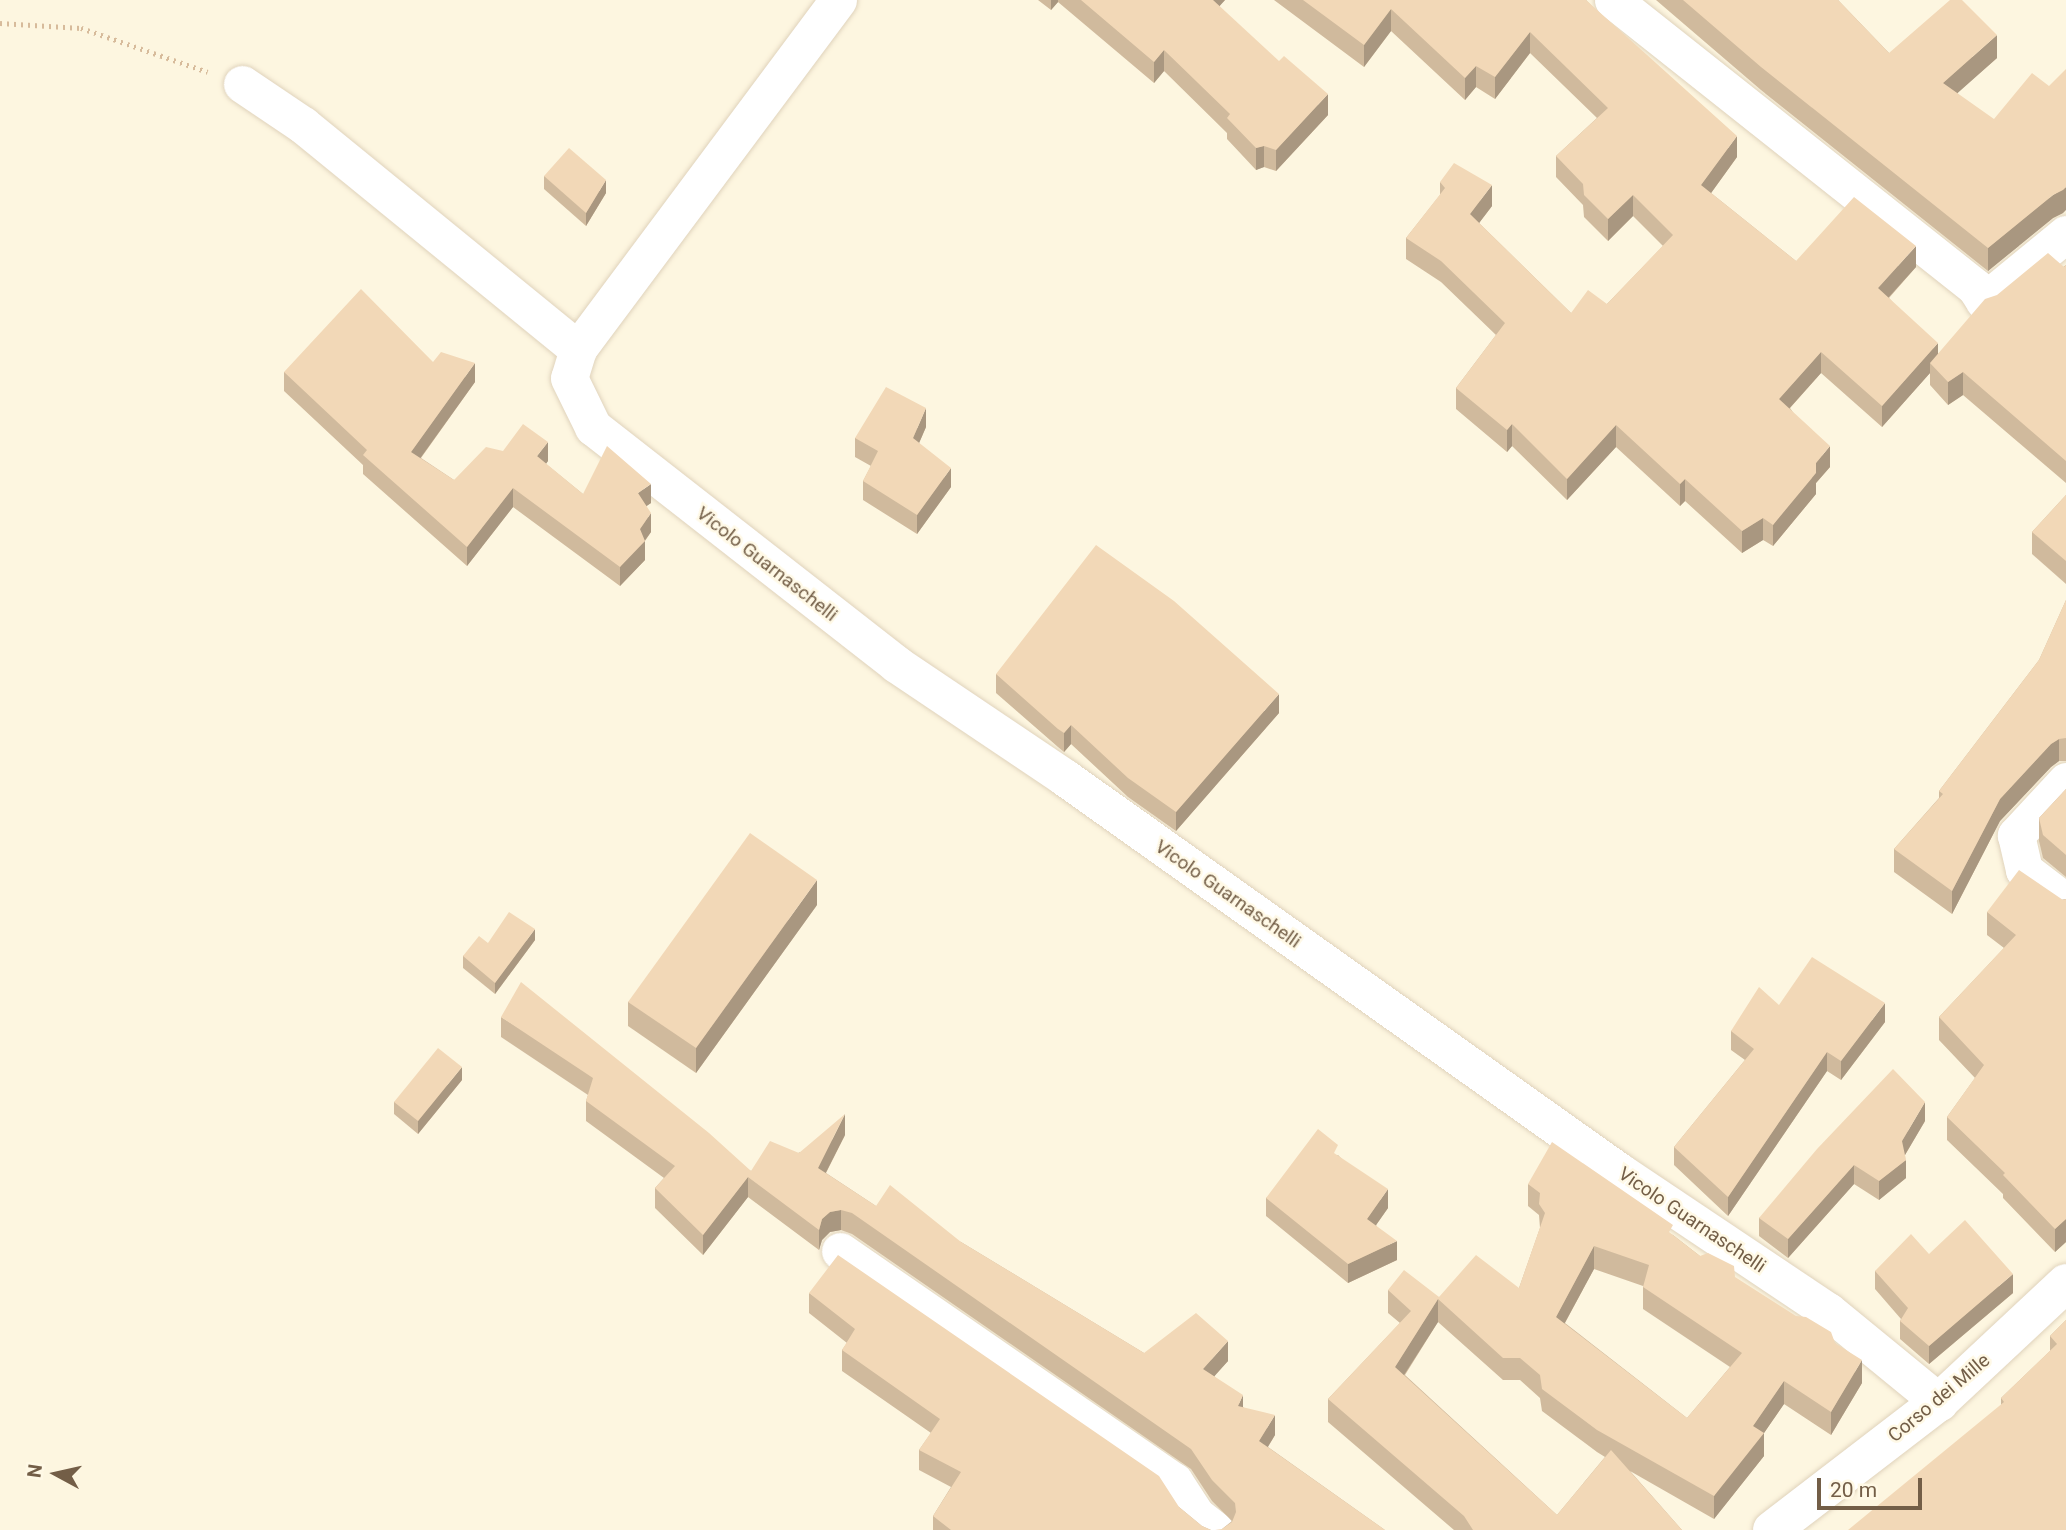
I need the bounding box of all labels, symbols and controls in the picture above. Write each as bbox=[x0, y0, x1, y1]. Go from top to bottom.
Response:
street label: Vicolo Guarnaschelli bbox=[692, 502, 842, 626]
street label: Vicolo Guarnaschelli bbox=[1151, 835, 1305, 953]
street label: Vicolo Guarnaschelli bbox=[1614, 1162, 1770, 1278]
street label: Corso dei Mille bbox=[1884, 1349, 1994, 1447]
north arrow bbox=[21, 1439, 91, 1509]
text: N bbox=[22, 1463, 47, 1479]
scale bar bbox=[1821, 1464, 1926, 1508]
text: 20 m bbox=[1830, 1478, 1877, 1502]

